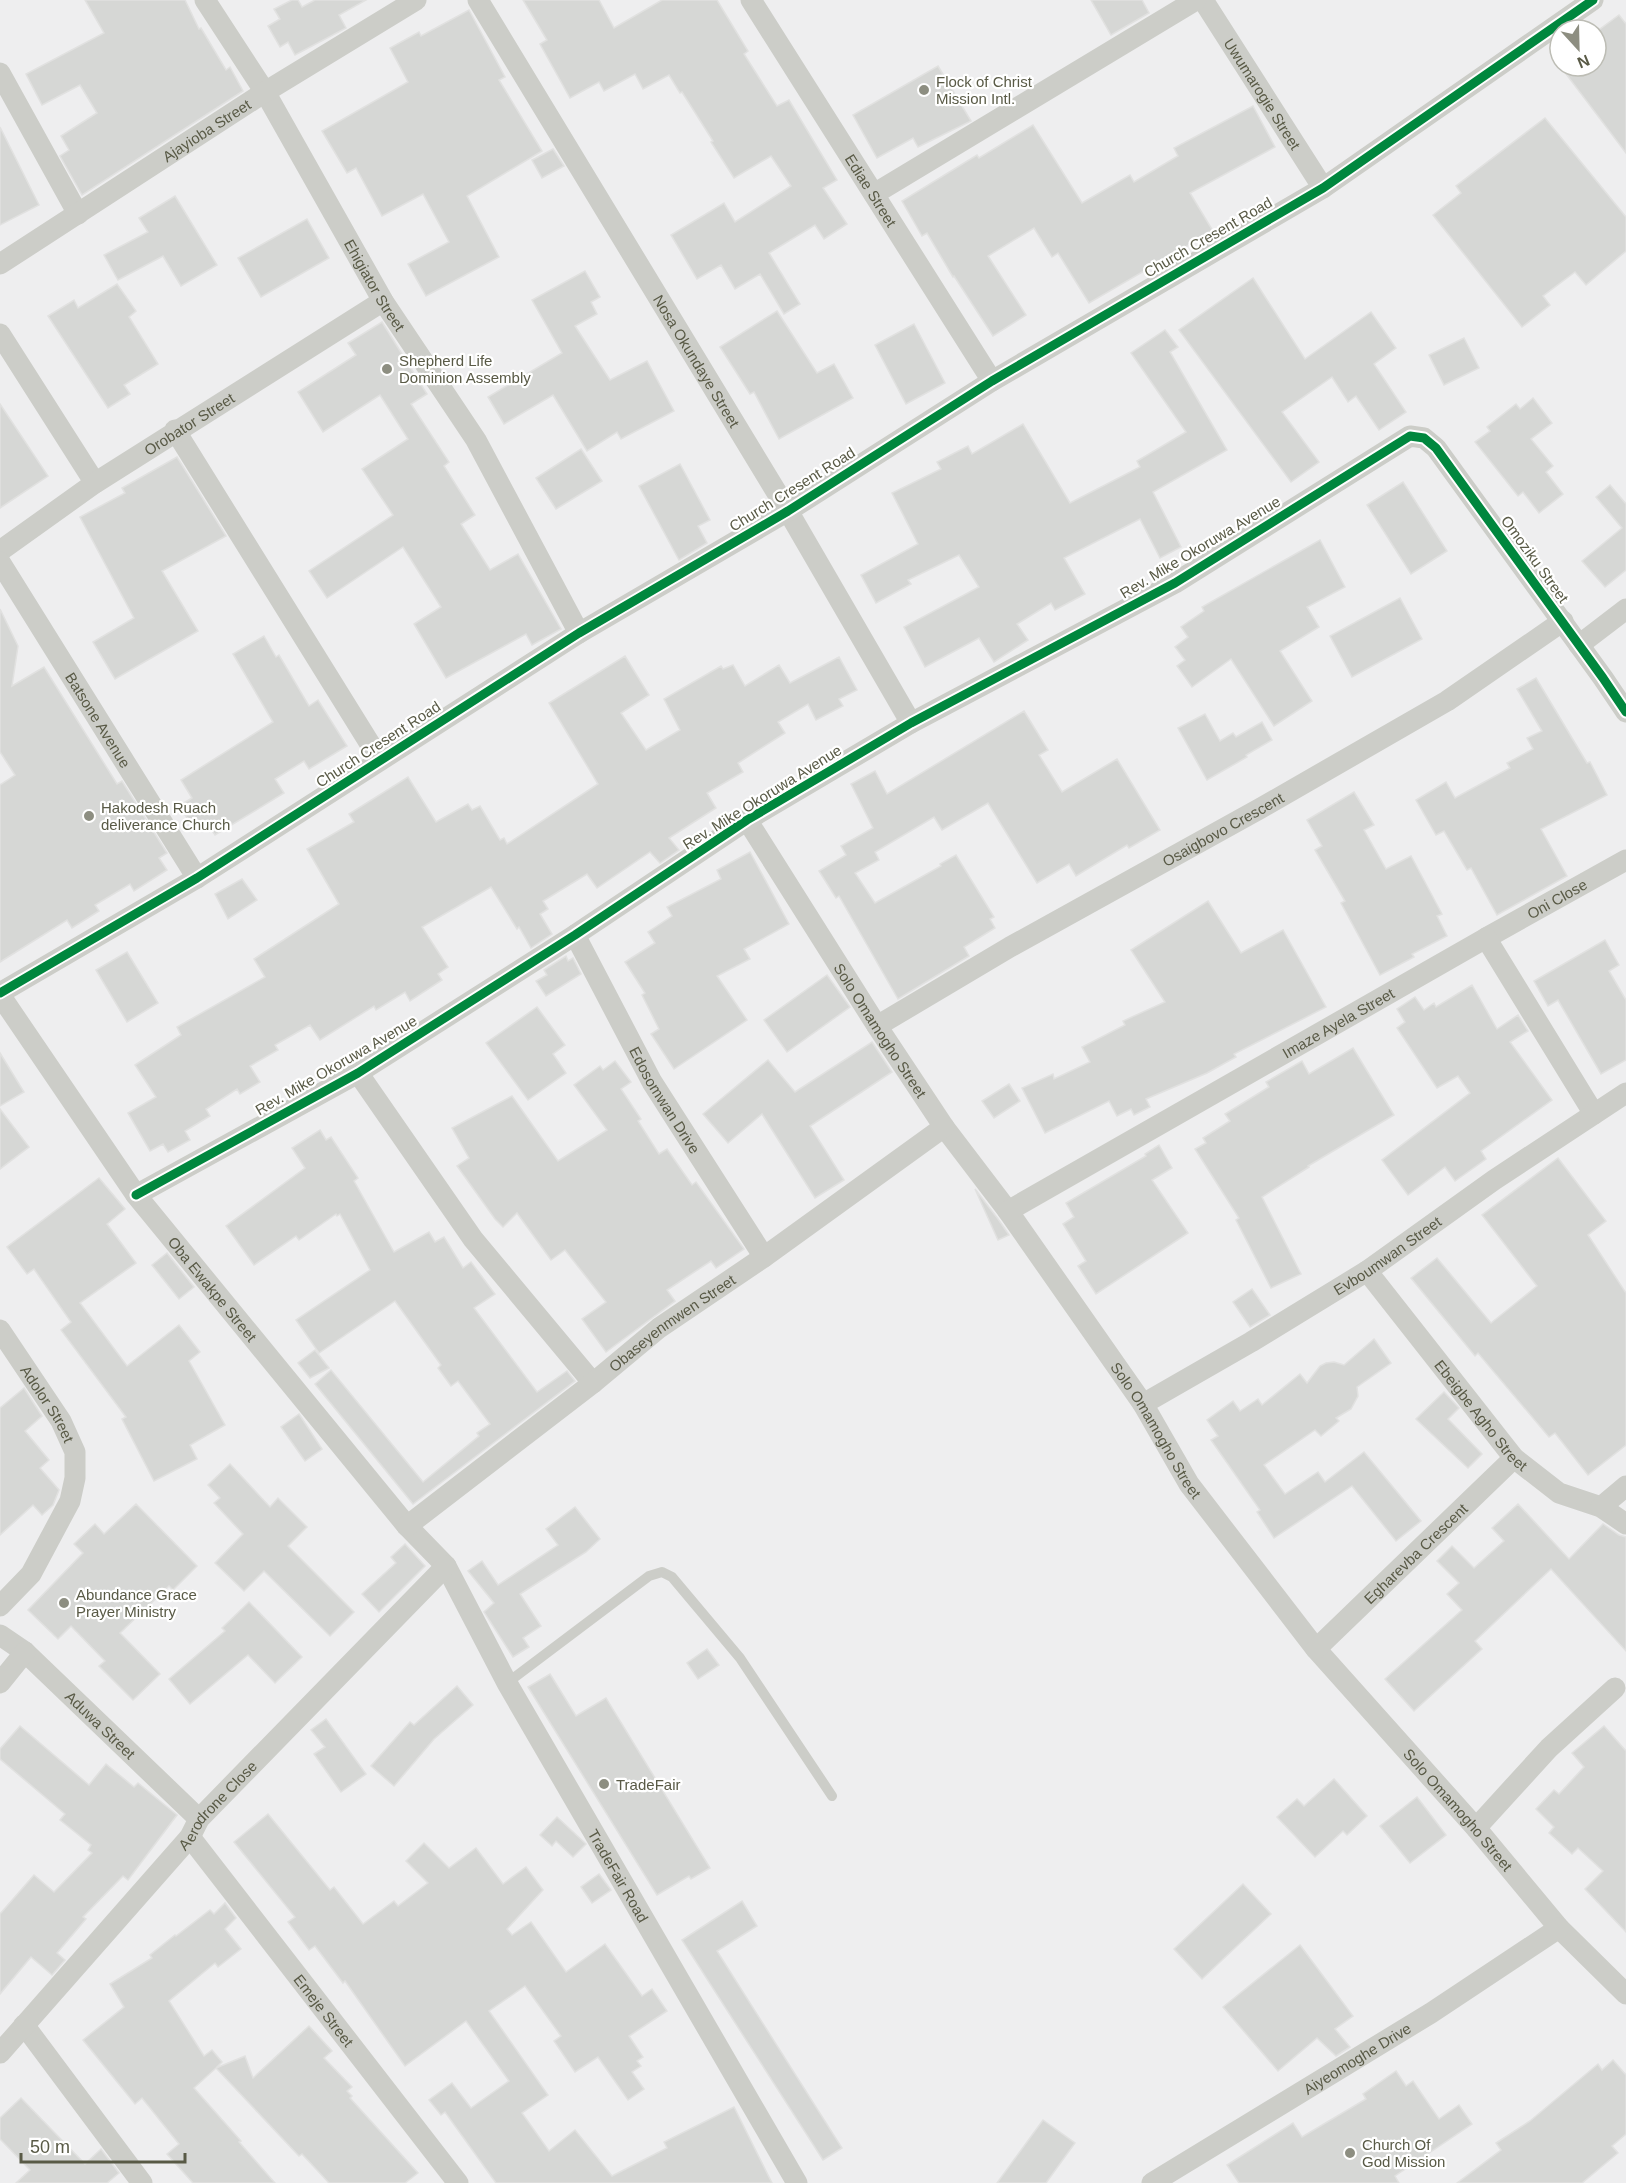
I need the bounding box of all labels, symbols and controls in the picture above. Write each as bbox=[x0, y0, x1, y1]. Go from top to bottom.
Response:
north arrow bbox=[1548, 18, 1608, 78]
street label: Uwumarogie Street bbox=[1221, 35, 1305, 153]
text: N bbox=[1575, 51, 1592, 71]
place label: Flock of Christ Mission Intl. bbox=[936, 73, 1033, 107]
marker: Flock of Christ Mission Intl. bbox=[917, 83, 931, 97]
street label: Ajayioba Street bbox=[159, 95, 254, 165]
street label: Ediae Street bbox=[842, 151, 901, 230]
street label: Church Cresent Road bbox=[1141, 193, 1275, 281]
street label: Ehigiator Street bbox=[341, 236, 409, 335]
street label: Nosa Okundaye Street bbox=[650, 291, 744, 431]
place label: Shepherd Life Dominion Assembly bbox=[399, 352, 531, 386]
marker: Shepherd Life Dominion Assembly bbox=[380, 362, 394, 376]
street label: Orobator Street bbox=[141, 388, 238, 458]
street label: Church Cresent Road bbox=[726, 443, 858, 535]
street label: Rev. Mike Okoruwa Avenue bbox=[1117, 492, 1283, 602]
street label: Omoziku Street bbox=[1498, 512, 1573, 606]
street label: Batsone Avenue bbox=[62, 669, 134, 771]
street label: Church Cresent Road bbox=[313, 697, 443, 791]
street label: Rev. Mike Okoruwa Avenue bbox=[680, 741, 844, 853]
street label: Osaigbovo Crescent bbox=[1159, 788, 1287, 869]
place label: Hakodesh Ruach deliverance Church bbox=[101, 799, 230, 833]
marker: Hakodesh Ruach deliverance Church bbox=[82, 809, 96, 823]
street label: Oni Close bbox=[1524, 875, 1590, 922]
street label: Solo Omamogho Street bbox=[831, 960, 931, 1101]
street label: Imaze Ayela Street bbox=[1279, 984, 1397, 1061]
street label: Rev. Mike Okoruwa Avenue bbox=[252, 1012, 420, 1118]
street label: Edosomwan Drive bbox=[626, 1044, 704, 1156]
street label: Evboumwan Street bbox=[1330, 1212, 1445, 1298]
street label: Oba Ewakpe Street bbox=[165, 1233, 261, 1345]
street label: Obaseyenmwen Street bbox=[605, 1270, 739, 1375]
street label: Ebeigbe Agho Street bbox=[1431, 1356, 1532, 1474]
street label: Solo Omamogho Street bbox=[1108, 1359, 1206, 1502]
street label: Adolor Street bbox=[18, 1362, 78, 1446]
street label: Egharevba Crescent bbox=[1360, 1499, 1471, 1607]
place label: Abundance Grace Prayer Ministry bbox=[76, 1586, 197, 1620]
marker: Abundance Grace Prayer Ministry bbox=[57, 1596, 71, 1610]
street label: Aduwa Street bbox=[62, 1687, 140, 1762]
street label: Solo Omamogho Street bbox=[1400, 1745, 1517, 1875]
street label: Aerodrone Close bbox=[174, 1757, 260, 1853]
place label: TradeFair bbox=[616, 1776, 680, 1793]
marker: TradeFair bbox=[597, 1777, 611, 1791]
street label: TradeFair Road bbox=[585, 1826, 652, 1925]
street label: Emeje Street bbox=[291, 1971, 358, 2050]
street label: Aiyeomoghe Drive bbox=[1300, 2019, 1414, 2097]
scale bar bbox=[21, 2126, 184, 2164]
place label: Church Of God Mission bbox=[1362, 2136, 1445, 2170]
text: 50 m bbox=[30, 2137, 70, 2157]
marker: Church Of God Mission bbox=[1343, 2146, 1357, 2160]

